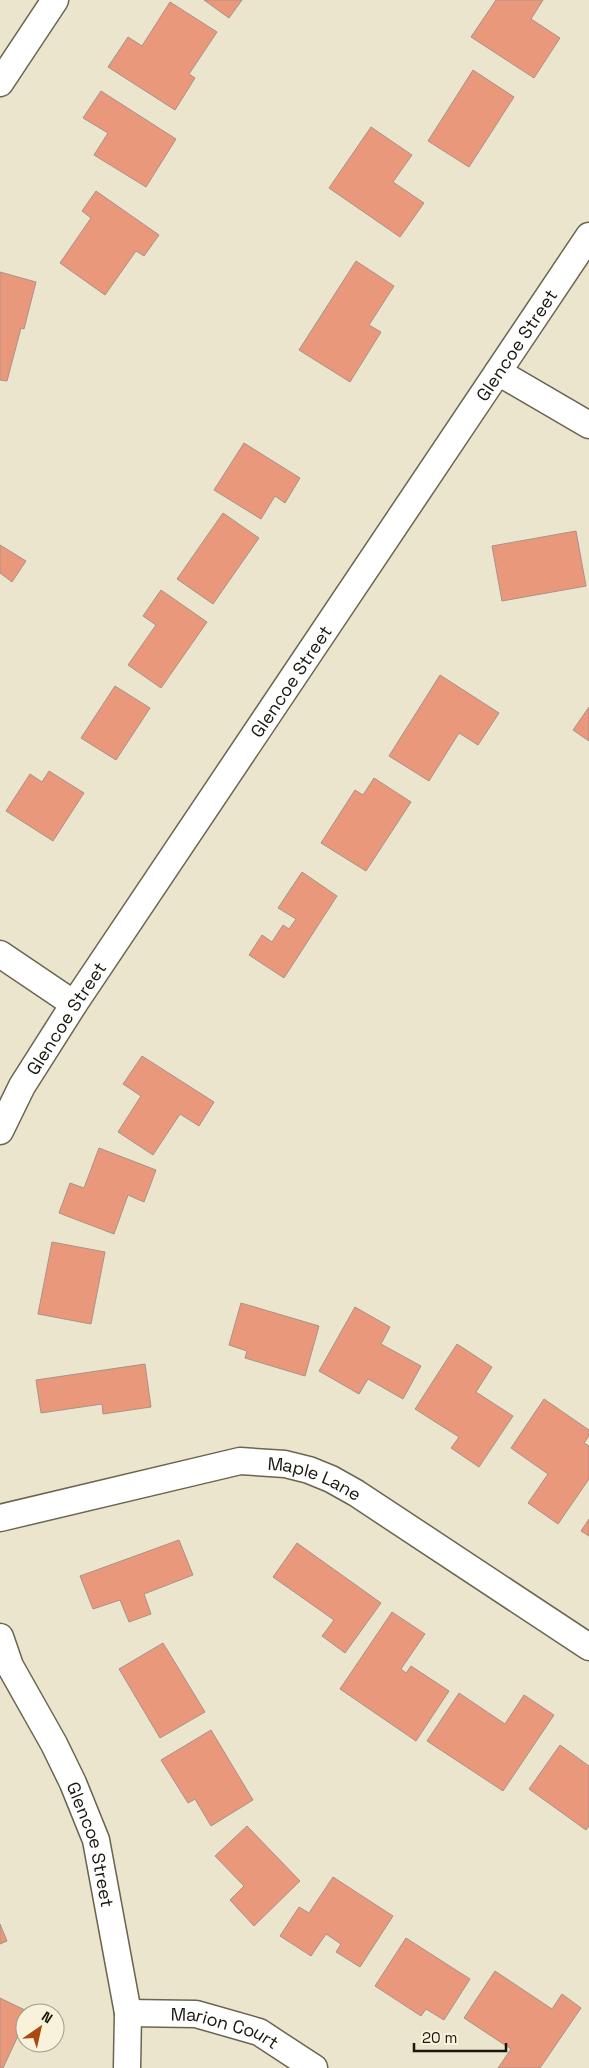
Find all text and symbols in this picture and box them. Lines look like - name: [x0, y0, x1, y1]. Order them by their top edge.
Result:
- street label: Glencoe Street: [470, 284, 562, 405]
- street label: Glencoe Street: [245, 621, 336, 742]
- street label: Glencoe Street: [21, 957, 111, 1079]
- street label: Maple Lane: [267, 1451, 366, 1505]
- street label: Glencoe Street: [62, 1778, 120, 1909]
- street label: Marion Court: [170, 2002, 284, 2054]
- north arrow: [15, 2003, 65, 2053]
- text: N: [38, 2007, 56, 2027]
- scale bar: [414, 2020, 506, 2052]
- text: 20 m: [422, 2028, 457, 2047]

